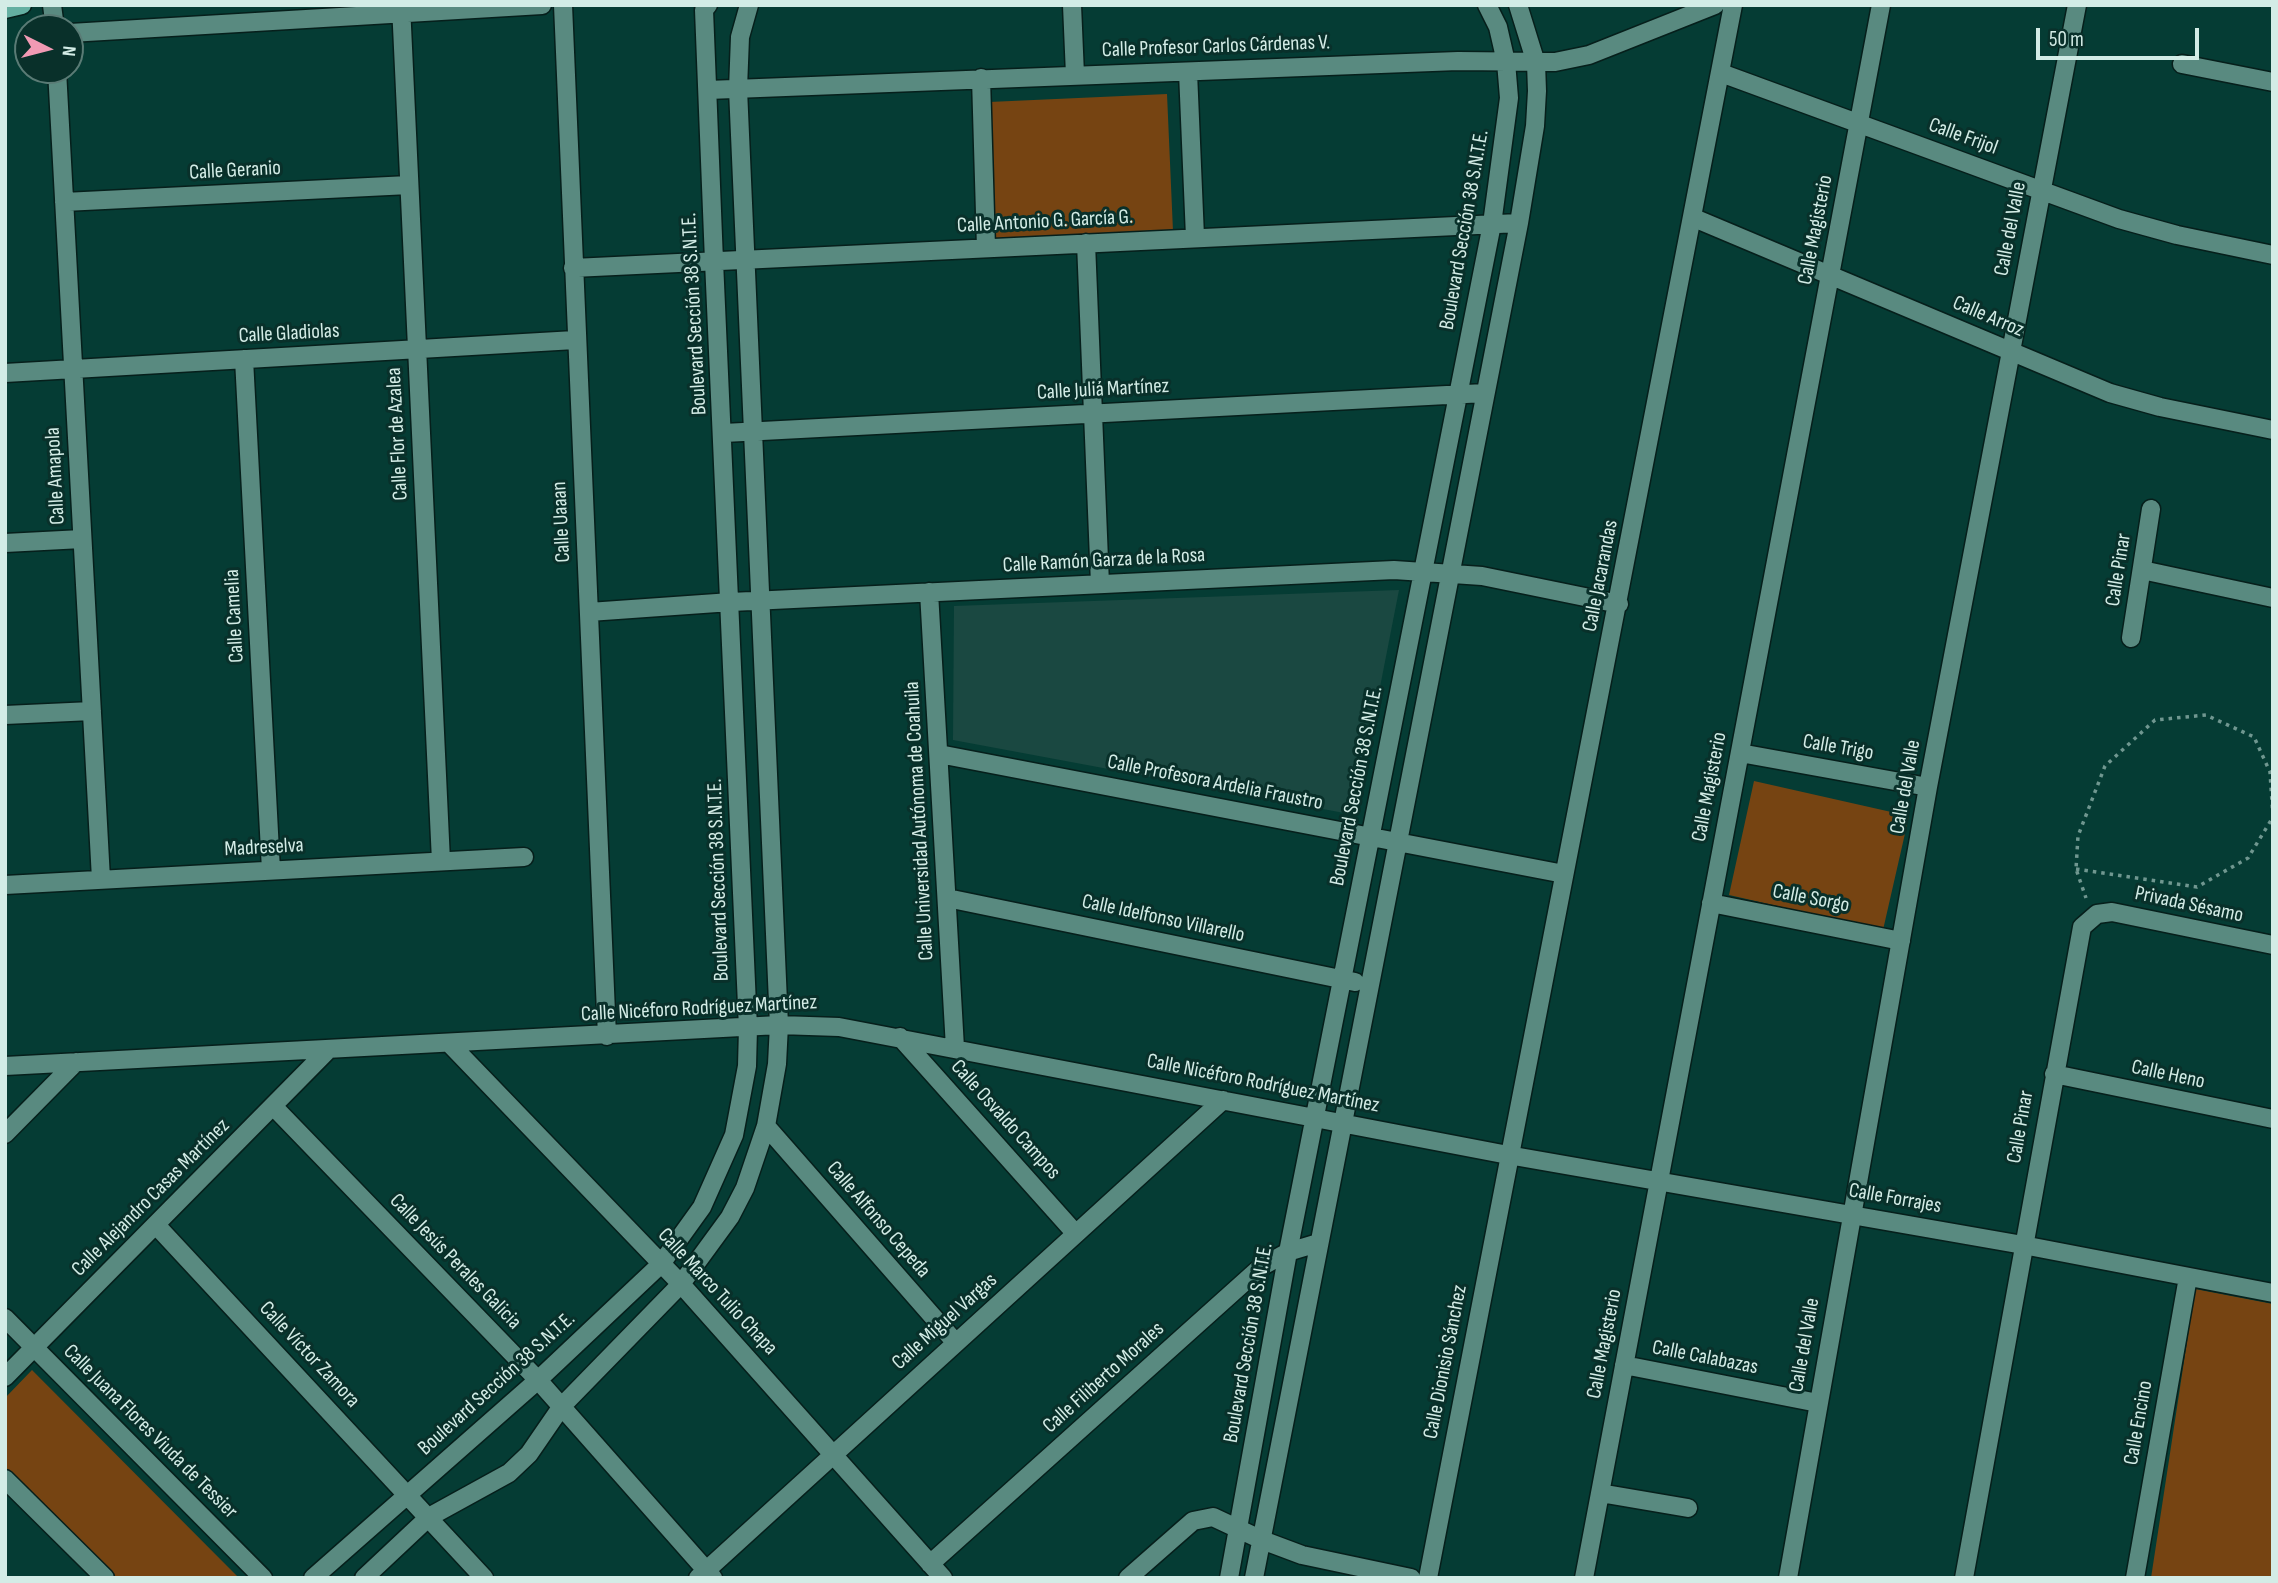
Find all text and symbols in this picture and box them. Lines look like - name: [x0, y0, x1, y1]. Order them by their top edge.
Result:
- north arrow: [14, 14, 84, 84]
- scale bar: [2040, 14, 2203, 58]
- text: 50 m: [2049, 27, 2084, 52]
- street label: Calle Profesor Carlos Cárdenas V.: [1101, 30, 1331, 64]
- text: N: [56, 45, 80, 57]
- street label: Calle Frijol: [1925, 113, 2001, 161]
- street label: Boulevard Sección 38 S.N.T.E.: [1435, 128, 1495, 332]
- street label: Calle Geranio: [188, 156, 282, 186]
- street label: Calle Magisterio: [1793, 173, 1839, 287]
- street label: Calle del Valle: [1990, 180, 2032, 278]
- street label: Calle Antonio G. García G.: [956, 205, 1134, 239]
- street label: Boulevard Sección 38 S.N.T.E.: [677, 212, 713, 416]
- street label: Calle Arroz: [1949, 291, 2027, 343]
- street label: Calle Gladiolas: [238, 319, 340, 349]
- street label: Calle Flor de Azalea: [382, 367, 414, 501]
- street label: Calle Juliá Martínez: [1036, 374, 1170, 406]
- street label: Calle Amapola: [41, 426, 71, 526]
- street label: Calle Uaaan: [547, 481, 577, 563]
- street label: Calle Jacarandas: [1578, 518, 1624, 634]
- street label: Calle Pinar: [2101, 532, 2137, 608]
- street label: Calle Ramón Garza de la Rosa: [1002, 543, 1206, 579]
- street label: Calle Camelia: [220, 569, 250, 663]
- street label: Calle Universidad Autónoma de Coahuila: [900, 681, 940, 961]
- street label: Boulevard Sección 38 S.N.T.E.: [1325, 684, 1389, 888]
- street label: Calle Trigo: [1801, 729, 1875, 767]
- street label: Calle Magisterio: [1687, 730, 1733, 844]
- street label: Calle del Valle: [1885, 738, 1927, 836]
- street label: Calle Profesora Ardelia Fraustro: [1105, 750, 1325, 816]
- street label: Boulevard Sección 38 S.N.T.E.: [703, 778, 735, 982]
- street label: Madreselva: [224, 833, 304, 863]
- street label: Calle Sorgo: [1770, 879, 1852, 919]
- street label: Privada Sésamo: [2133, 881, 2245, 929]
- street label: Calle Idelfonso Villarello: [1079, 889, 1247, 949]
- street label: Calle Nicéforo Rodríguez Martínez: [580, 990, 818, 1028]
- street label: Calle Nicéforo Rodríguez Martínez: [1145, 1049, 1381, 1119]
- street label: Calle Osvaldo Campos: [945, 1055, 1065, 1185]
- street label: Calle Heno: [2129, 1055, 2207, 1095]
- street label: Calle Pinar: [2002, 1089, 2040, 1165]
- street label: Calle Alejandro Casas Martínez: [67, 1114, 235, 1282]
- street label: Calle Alfonso Cepeda: [821, 1157, 935, 1283]
- street label: Calle Forrajes: [1847, 1178, 1943, 1220]
- street label: Calle Jesús Perales Galicia: [384, 1189, 526, 1335]
- street label: Calle Marco Tulio Chapa: [652, 1223, 782, 1361]
- street label: Boulevard Sección 38 S.N.T.E.: [1219, 1241, 1279, 1445]
- street label: Calle Miguel Vargas: [887, 1268, 1003, 1376]
- street label: Calle Dionisio Sánchez: [1419, 1283, 1473, 1441]
- street label: Calle Magisterio: [1582, 1287, 1628, 1401]
- street label: Calle del Valle: [1784, 1296, 1826, 1394]
- street label: Calle Víctor Zamora: [253, 1297, 365, 1413]
- street label: Boulevard Sección 38 S.N.T.E.: [413, 1307, 581, 1461]
- street label: Calle Filiberto Morales: [1038, 1317, 1170, 1439]
- street label: Calle Calabazas: [1650, 1335, 1760, 1381]
- street label: Calle Juana Flores Viuda de Tessier: [58, 1340, 242, 1524]
- street label: Calle Encino: [2119, 1379, 2159, 1467]

